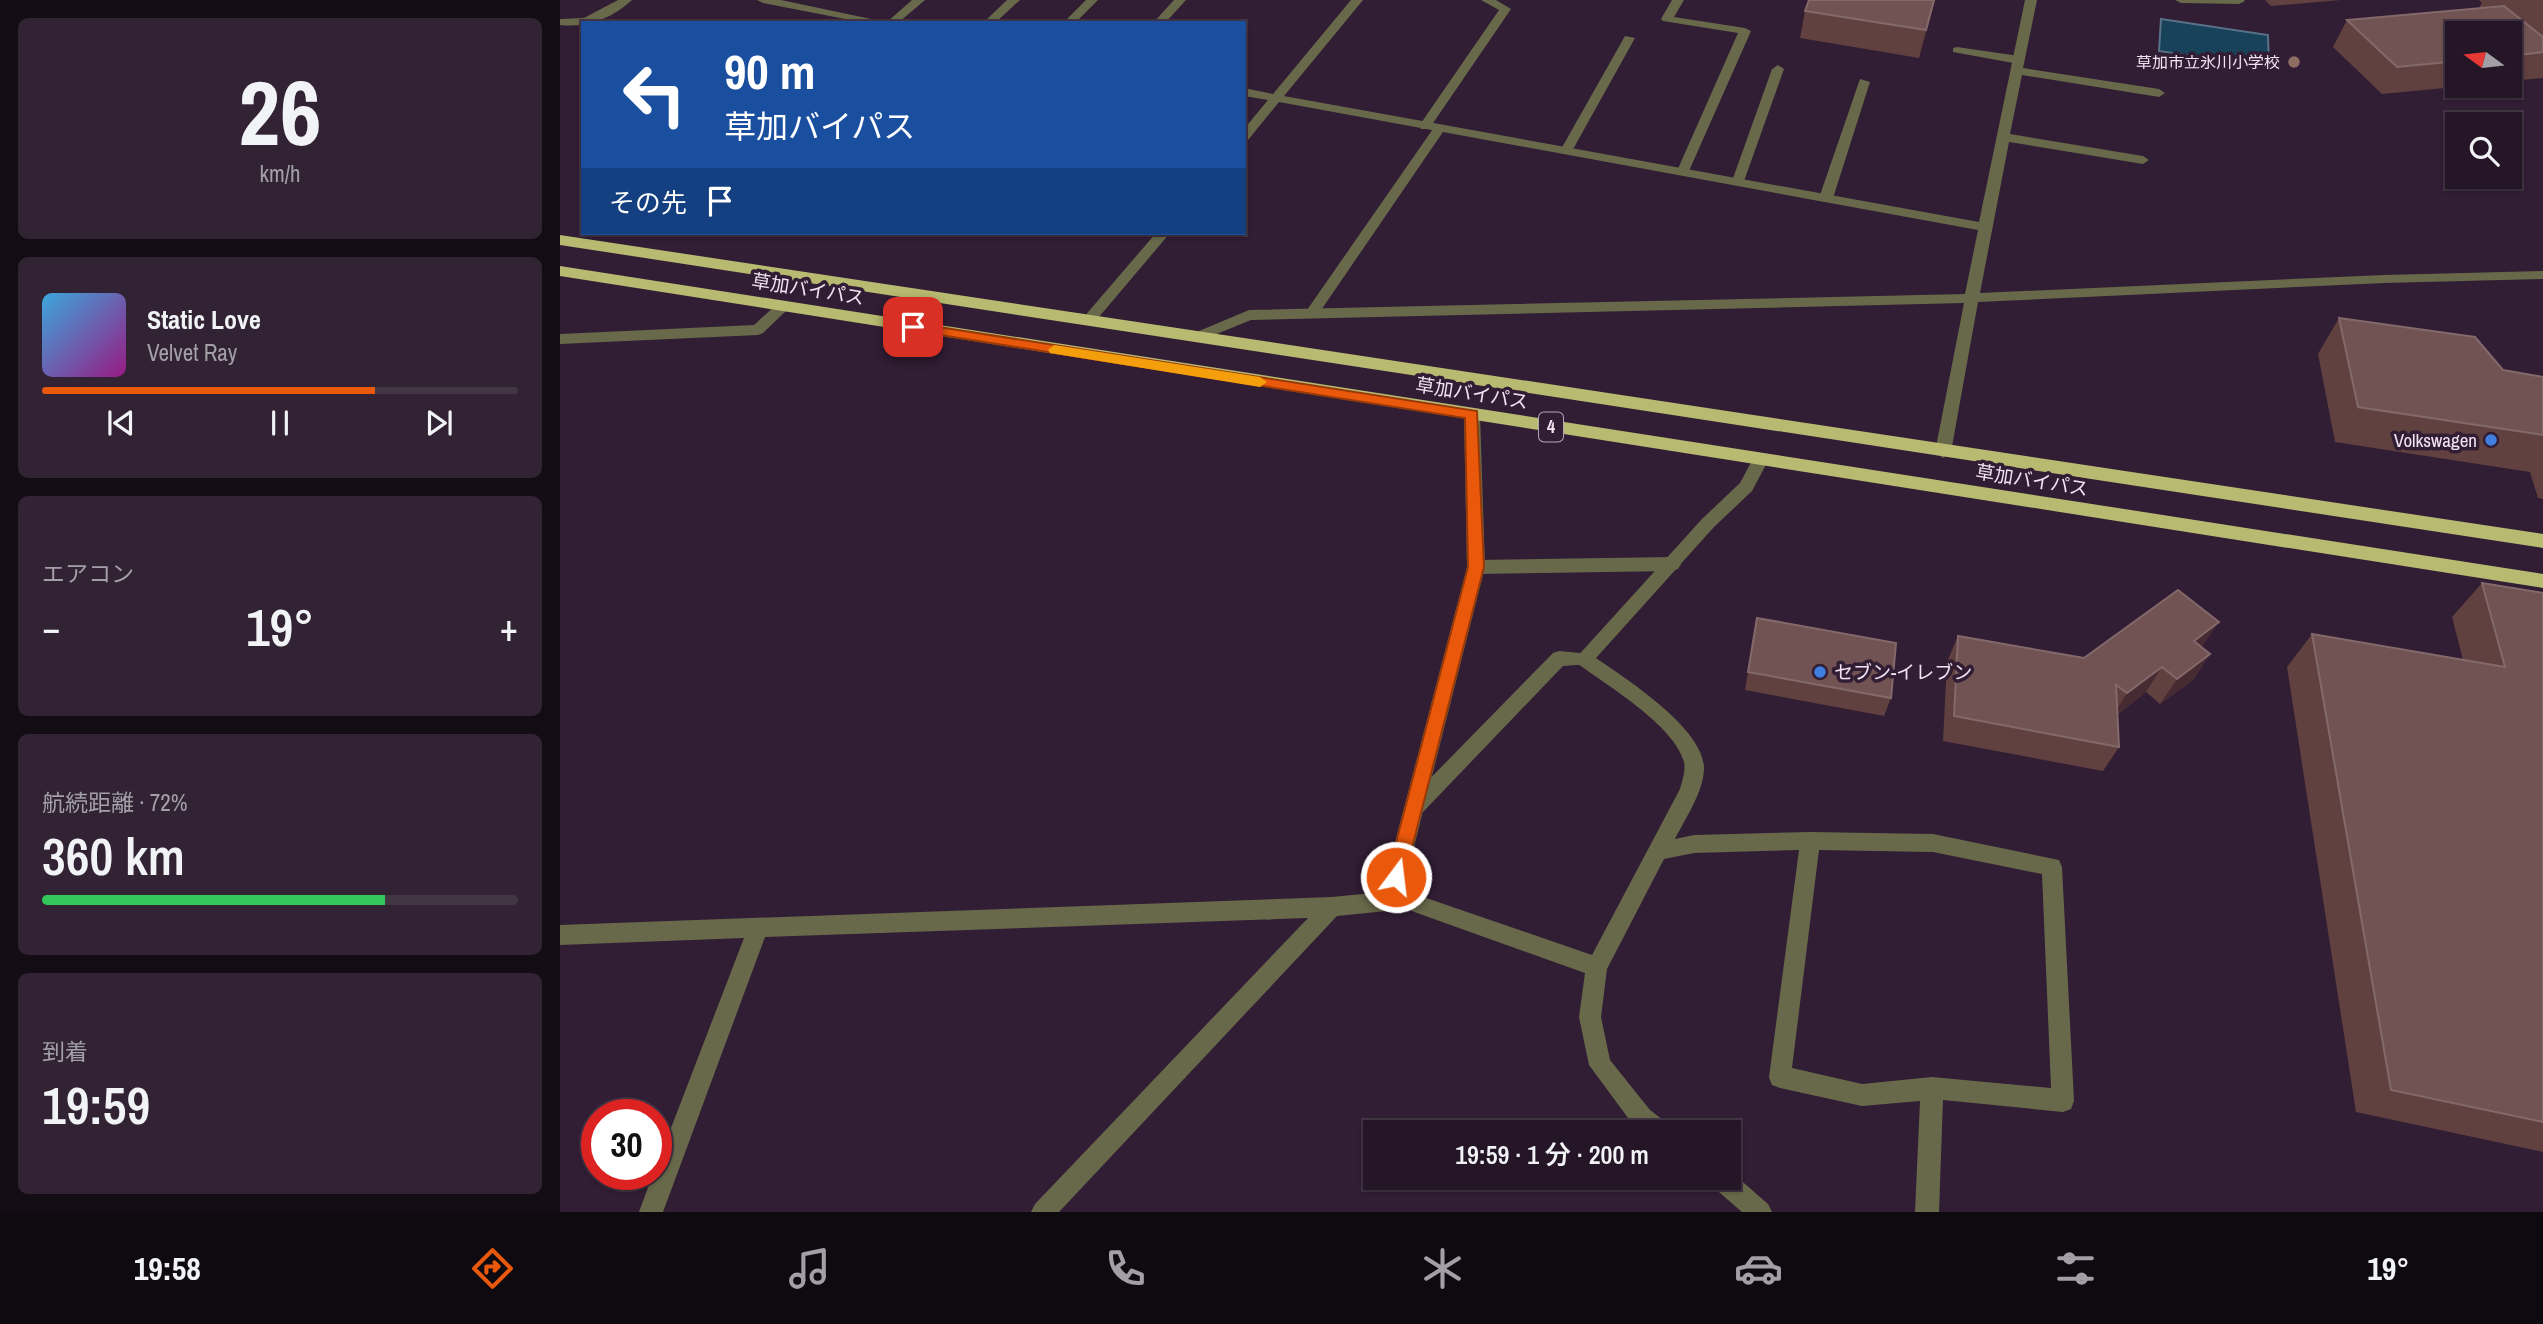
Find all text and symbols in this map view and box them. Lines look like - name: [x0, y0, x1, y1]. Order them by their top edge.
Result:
- north arrow: [2445, 21, 2522, 98]
- map controls: [2445, 21, 2522, 189]
- text: 90 m: [724, 38, 816, 104]
- icon: left: [609, 49, 700, 140]
- text: 26: [239, 51, 322, 173]
- place label: 草加市立氷川小学校: [2136, 51, 2280, 73]
- marker: 草加市立氷川小学校: [2286, 54, 2302, 70]
- text: 草加バイパス: [724, 105, 915, 148]
- button: search: [2445, 112, 2522, 189]
- text: km/h: [260, 158, 300, 189]
- icon: arrive: [701, 182, 739, 220]
- text: その先: [609, 185, 687, 220]
- street label: 草加バイパス: [750, 267, 866, 311]
- pin: [883, 297, 943, 357]
- text: Static Love: [147, 302, 261, 337]
- icon: arrive: [894, 308, 932, 346]
- text: Velvet Ray: [147, 337, 237, 368]
- street label: 草加バイパス: [1414, 371, 1530, 415]
- icon: previous: [102, 404, 140, 442]
- icon: pause: [261, 404, 299, 442]
- icon: next: [420, 404, 458, 442]
- road number: 4: [1539, 412, 1563, 442]
- place label: Volkswagen: [2394, 427, 2477, 453]
- marker: Volkswagen: [2483, 432, 2499, 448]
- street label: 草加バイパス: [1974, 458, 2090, 502]
- text: エアコン: [42, 558, 134, 589]
- text: 19°: [246, 592, 314, 662]
- text: −: [42, 602, 60, 653]
- text: +: [500, 602, 518, 653]
- place label: セブン-イレブン: [1834, 659, 1972, 685]
- marker: セブン-イレブン: [1812, 664, 1828, 680]
- text: 航続距離 · 72%: [42, 787, 187, 818]
- text: 360 km: [42, 821, 185, 891]
- position arrow: [1359, 840, 1433, 914]
- text: 到着: [42, 1036, 88, 1067]
- text: 19:59: [42, 1070, 150, 1140]
- speed limit sign: 30: [581, 1099, 672, 1190]
- text: 19:59 · 1 分 · 200 m: [1455, 1137, 1649, 1172]
- icon: directions: [468, 1244, 517, 1293]
- icon: music: [785, 1244, 834, 1293]
- icon: phone: [1101, 1244, 1150, 1293]
- icon: climate: [1418, 1244, 1467, 1293]
- icon: car: [1734, 1244, 1783, 1293]
- icon: filters: [2051, 1244, 2100, 1293]
- text: 19:58: [134, 1247, 201, 1290]
- text: 19°: [2367, 1247, 2409, 1290]

